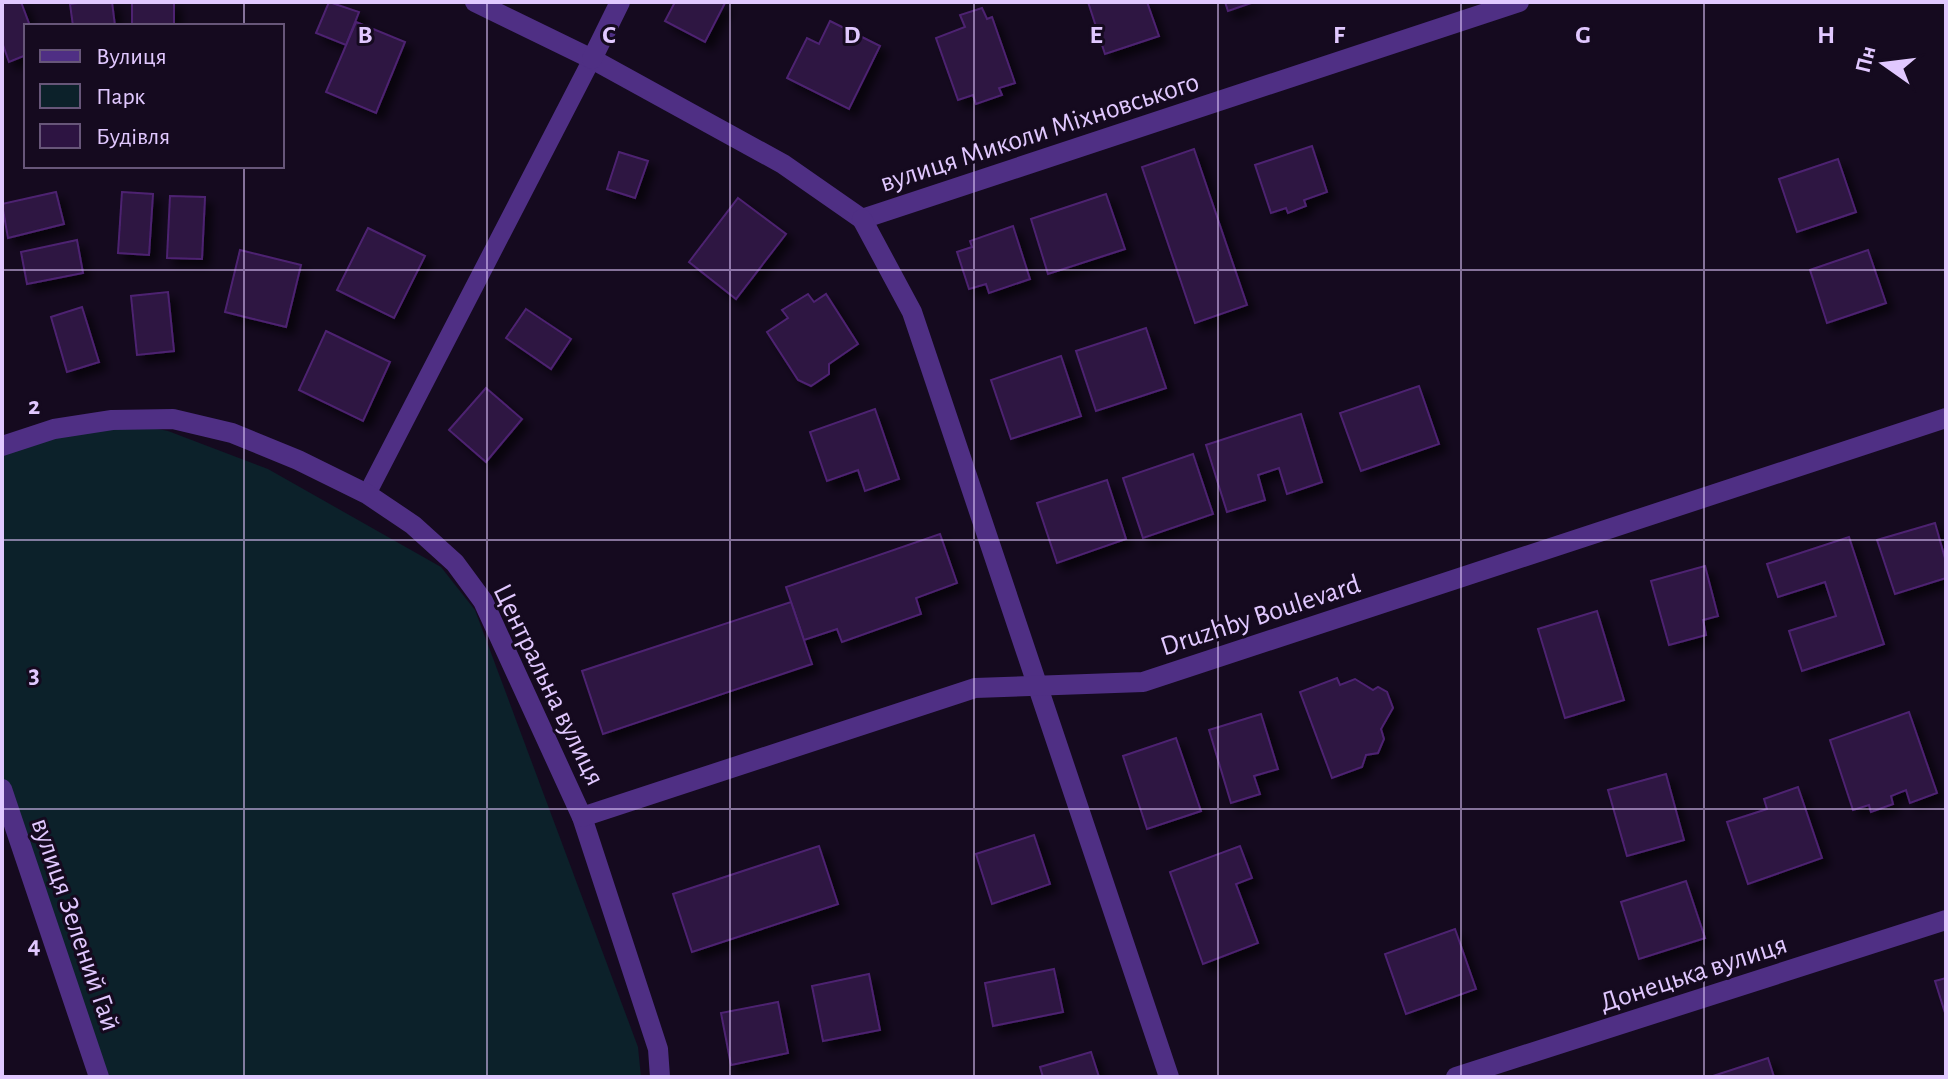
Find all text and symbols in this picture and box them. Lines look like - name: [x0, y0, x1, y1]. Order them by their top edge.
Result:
- text: B: [357, 22, 373, 48]
- text: C: [602, 22, 616, 48]
- text: D: [843, 22, 861, 48]
- text: E: [1089, 22, 1103, 48]
- text: F: [1333, 22, 1346, 48]
- text: G: [1575, 22, 1591, 48]
- text: H: [1817, 22, 1835, 48]
- legend: [24, 24, 284, 168]
- north arrow: [1844, 24, 1924, 104]
- text: Пн: [1852, 44, 1879, 75]
- text: Вулиця: [96, 45, 167, 69]
- street label: вулиця Миколи Міхновського: [877, 68, 1203, 198]
- text: Парк: [96, 85, 145, 109]
- text: Будівля: [96, 125, 170, 149]
- text: 2: [28, 393, 40, 419]
- street label: Druzhby Boulevard: [1157, 570, 1364, 661]
- street label: Центральна вулиця: [487, 580, 609, 790]
- text: 3: [28, 662, 40, 688]
- street label: вулиця Зелений Гай: [26, 815, 125, 1035]
- street label: Донецька вулиця: [1597, 930, 1791, 1017]
- text: 4: [27, 932, 41, 958]

